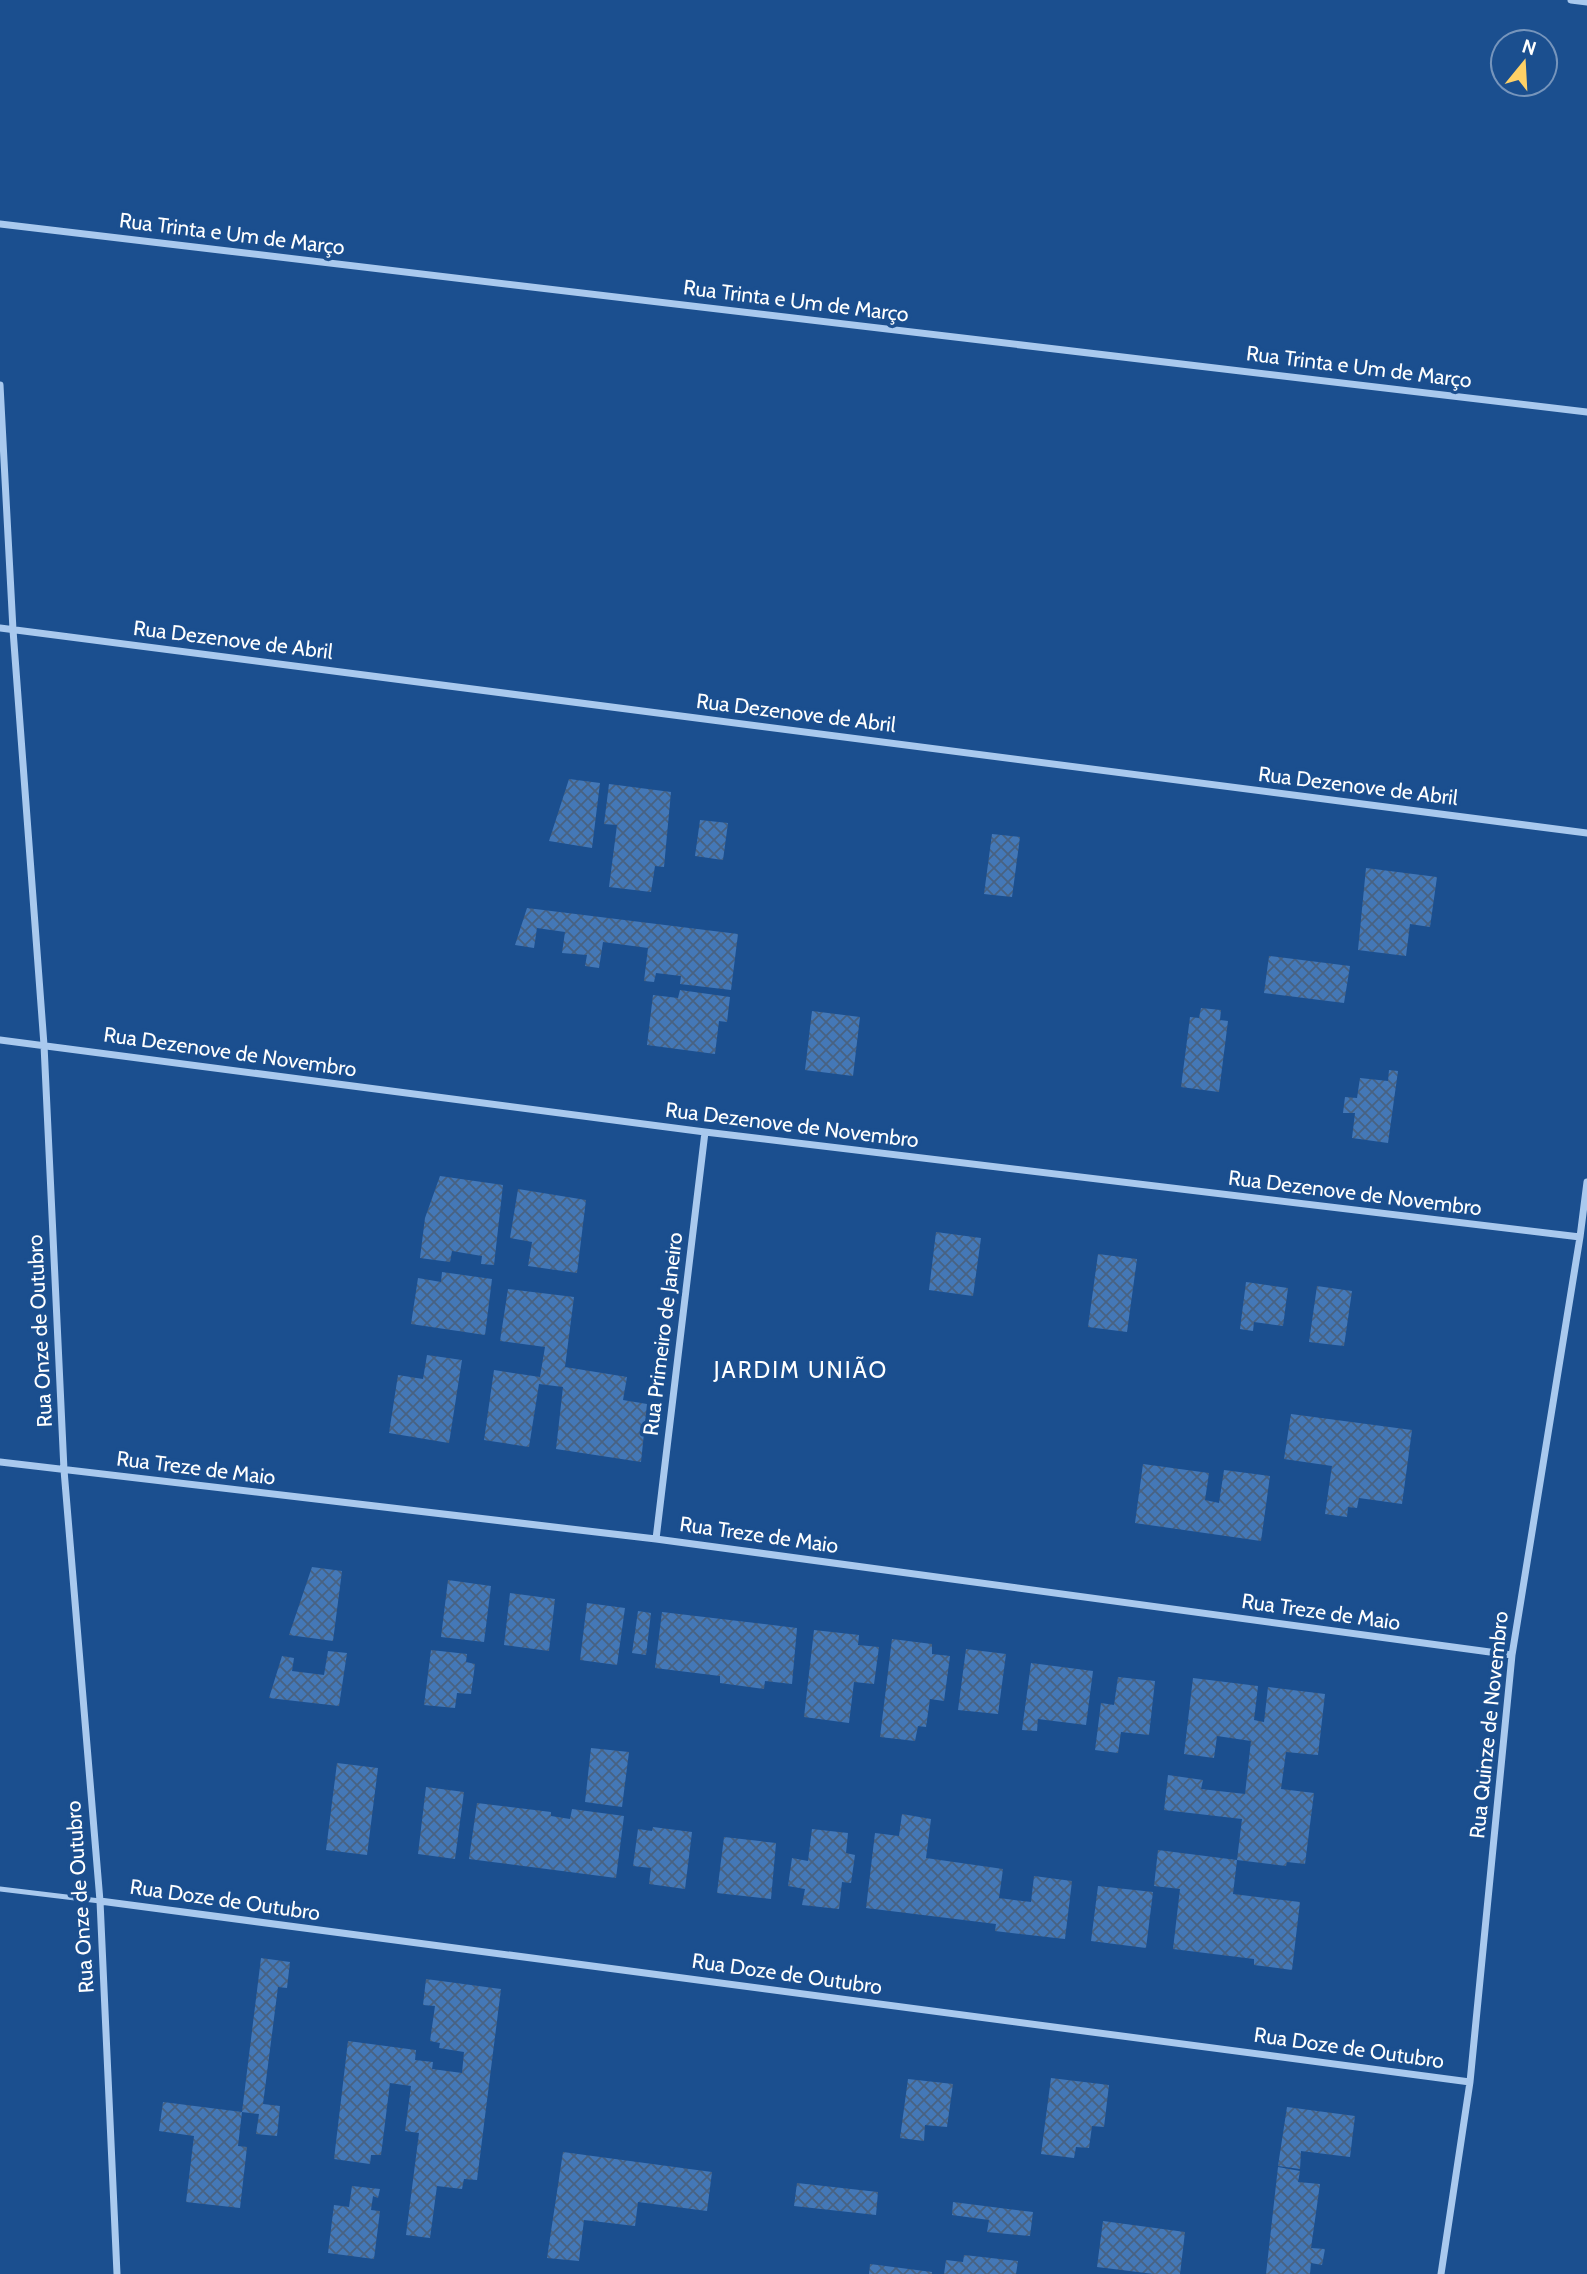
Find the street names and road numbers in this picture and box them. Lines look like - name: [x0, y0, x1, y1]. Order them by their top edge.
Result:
- street label: Rua Trinta e Um de Março: [118, 207, 346, 260]
- street label: Rua Trinta e Um de Março: [682, 274, 910, 327]
- street label: Rua Trinta e Um de Março: [1245, 340, 1473, 393]
- street label: Rua Dezenove de Abril: [132, 615, 334, 664]
- street label: Rua Dezenove de Abril: [695, 688, 897, 737]
- street label: Rua Dezenove de Abril: [1257, 761, 1459, 810]
- street label: Rua Dezenove de Novembro: [102, 1021, 358, 1082]
- street label: Rua Dezenove de Novembro: [664, 1097, 920, 1152]
- street label: Rua Dezenove de Novembro: [1227, 1165, 1483, 1220]
- street label: Rua Primeiro de Janeiro: [638, 1231, 687, 1437]
- street label: Rua Onze de Outubro: [22, 1234, 57, 1428]
- street label: Rua Treze de Maio: [115, 1445, 277, 1490]
- street label: Rua Treze de Maio: [678, 1511, 840, 1558]
- street label: Rua Treze de Maio: [1240, 1588, 1402, 1635]
- street label: Rua Quinze de Novembro: [1464, 1610, 1513, 1840]
- street label: Rua Onze de Outubro: [60, 1800, 99, 1994]
- street label: Rua Doze de Outubro: [128, 1874, 322, 1925]
- street label: Rua Doze de Outubro: [690, 1948, 884, 1999]
- street label: Rua Doze de Outubro: [1252, 2022, 1446, 2073]

